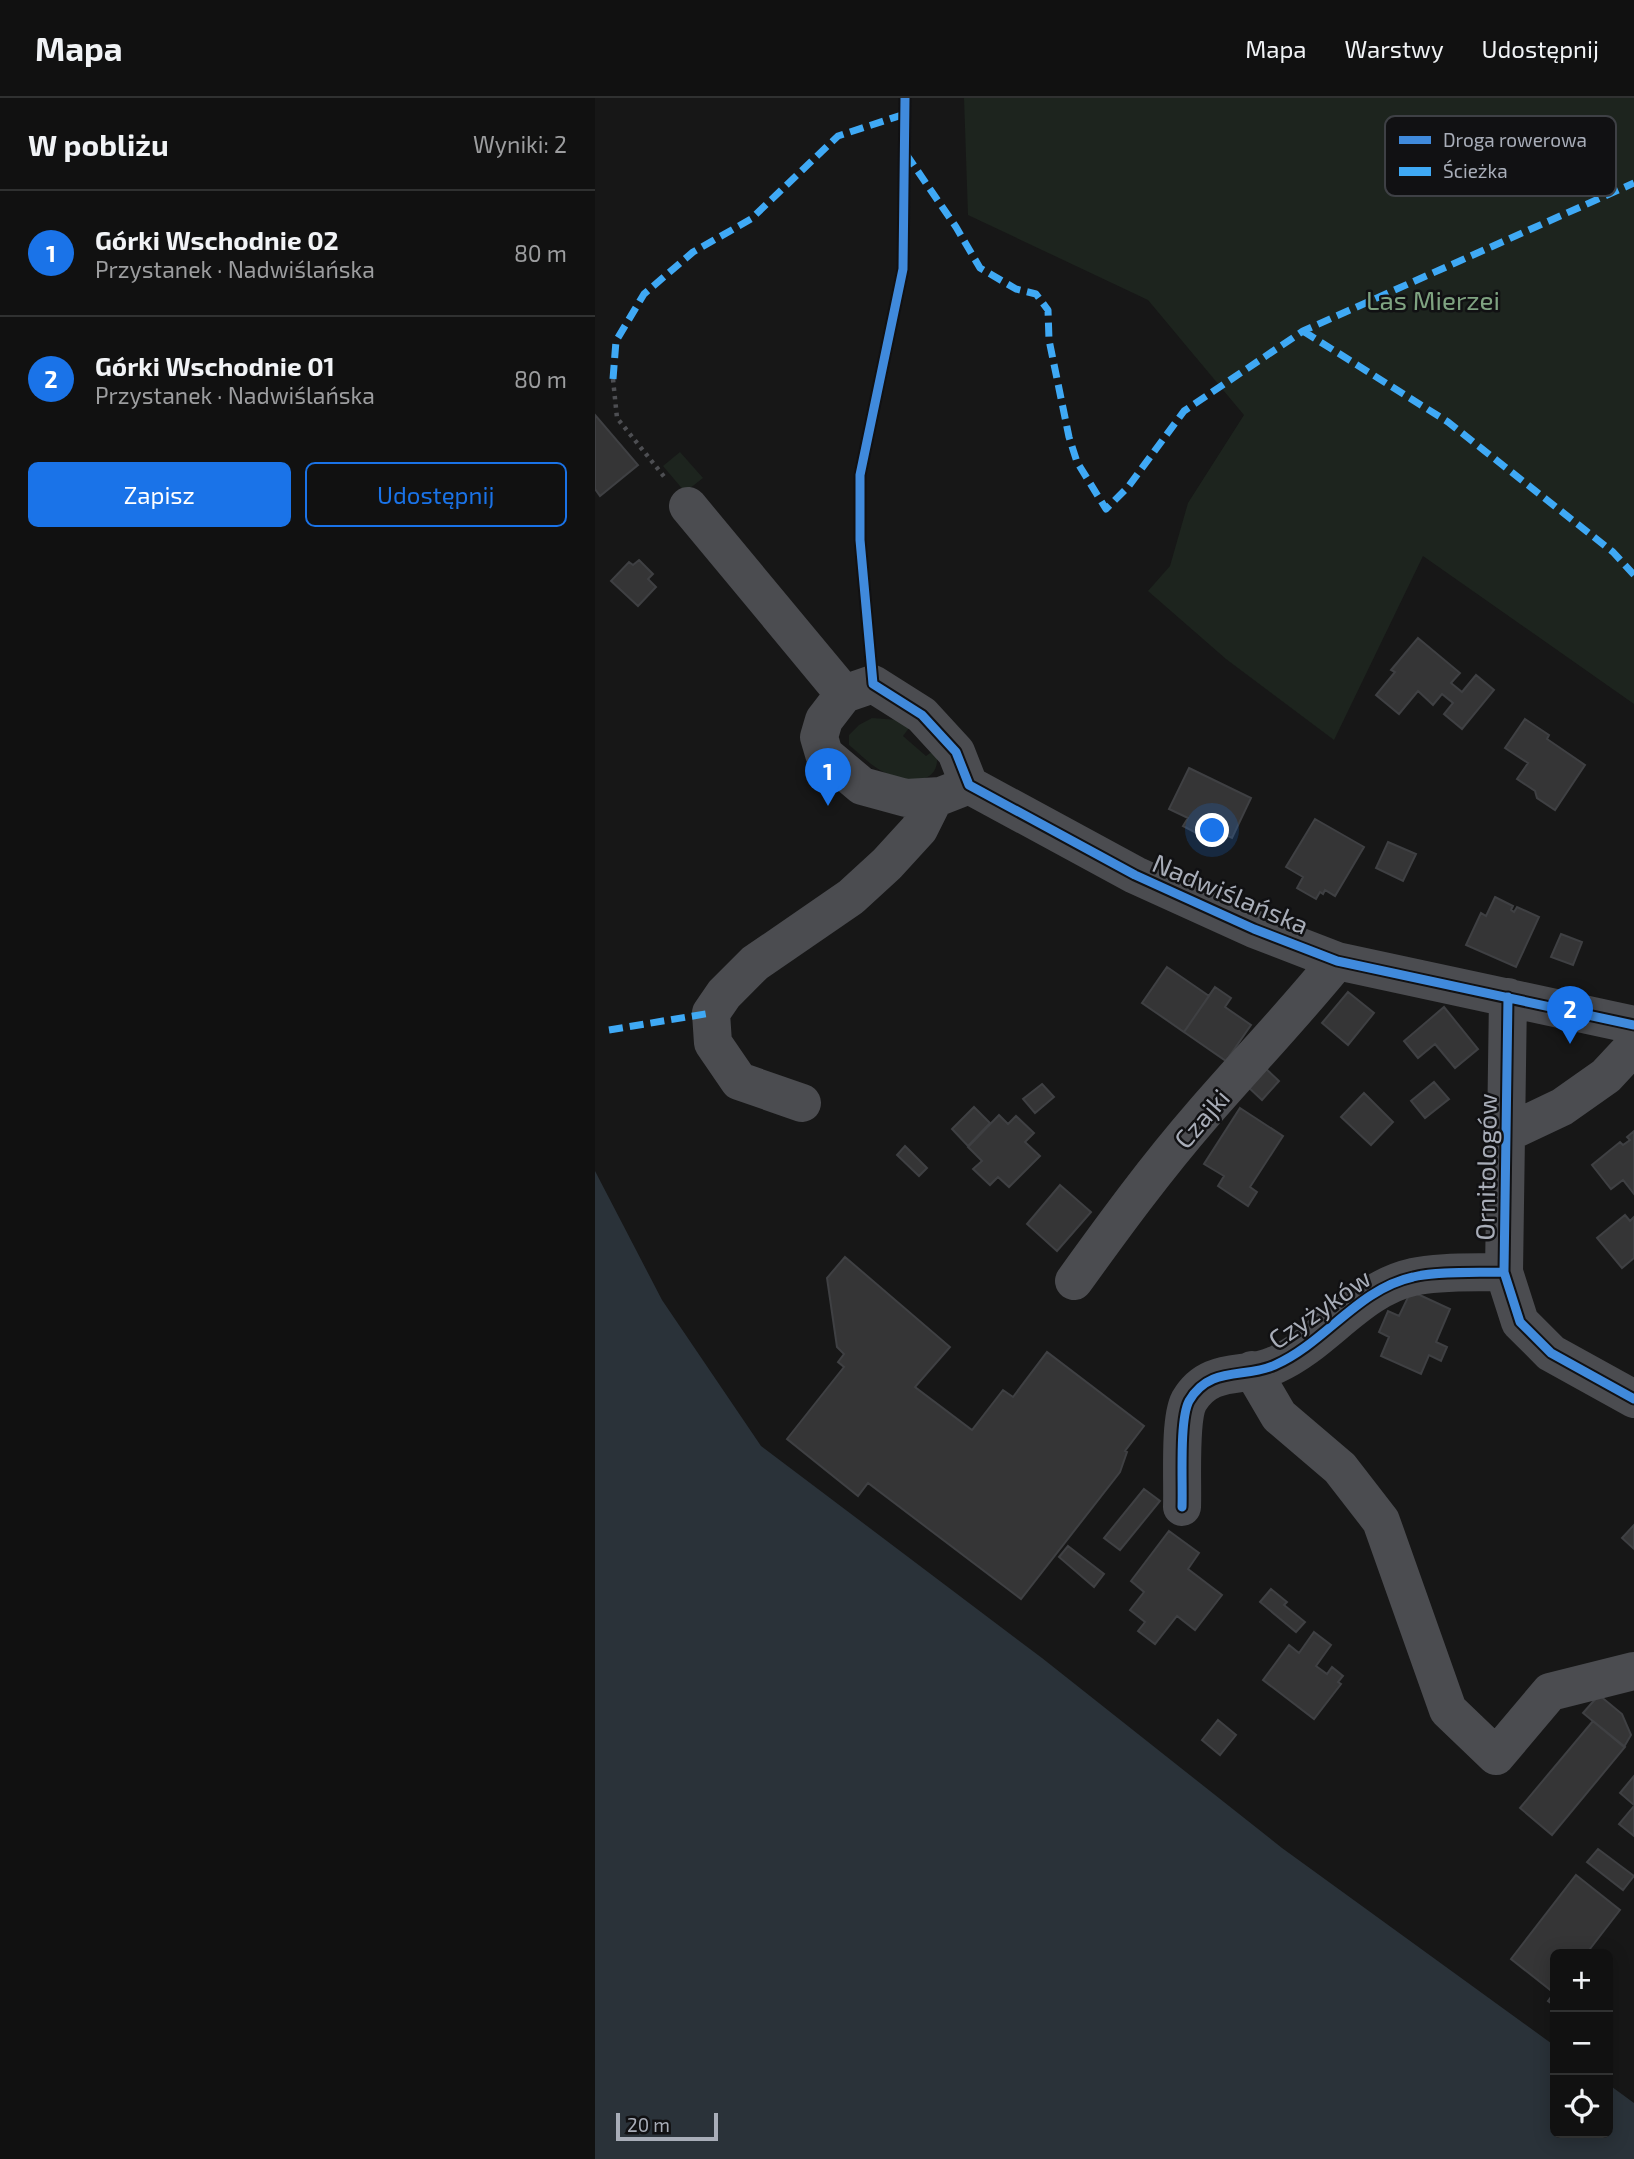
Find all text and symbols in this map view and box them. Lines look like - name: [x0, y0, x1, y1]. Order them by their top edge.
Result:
- text: Mapa: [35, 28, 123, 68]
- text: Mapa: [1245, 34, 1307, 63]
- text: Warstwy: [1345, 34, 1444, 63]
- text: Udostępnij: [1482, 34, 1599, 63]
- legend: [1385, 116, 1616, 196]
- text: W pobliżu: [28, 126, 169, 162]
- text: Droga rowerowa: [1443, 128, 1587, 151]
- text: Wyniki: 2: [473, 130, 567, 158]
- text: Ścieżka: [1443, 159, 1508, 182]
- text: Górki Wschodnie 02: [95, 224, 339, 255]
- text: 1: [46, 239, 56, 267]
- text: 80 m: [514, 239, 567, 267]
- text: Przystanek · Nadwiślańska: [95, 255, 375, 283]
- park label: Las Mierzei: [1366, 284, 1500, 315]
- text: Górki Wschodnie 01: [95, 350, 335, 381]
- text: 2: [44, 365, 58, 393]
- text: 80 m: [514, 365, 567, 393]
- text: Przystanek · Nadwiślańska: [95, 381, 375, 409]
- button: Zapisz: [28, 462, 291, 527]
- button: Udostępnij: [305, 462, 567, 527]
- pin: 1: [805, 748, 851, 806]
- your location: [1195, 813, 1229, 847]
- street label: Nadwiślańska: [1148, 846, 1314, 940]
- pin: 2: [1547, 986, 1593, 1044]
- street label: Czajki: [1167, 1082, 1235, 1154]
- street label: Ornitologów: [1468, 1093, 1502, 1241]
- street label: Czyżyków: [1262, 1262, 1376, 1354]
- map controls: [1550, 1949, 1613, 2138]
- button: +: [1550, 1949, 1613, 2012]
- button: −: [1550, 2012, 1613, 2075]
- button: locate: [1550, 2075, 1613, 2138]
- scale bar: [616, 2110, 717, 2142]
- text: 20 m: [627, 2113, 670, 2136]

